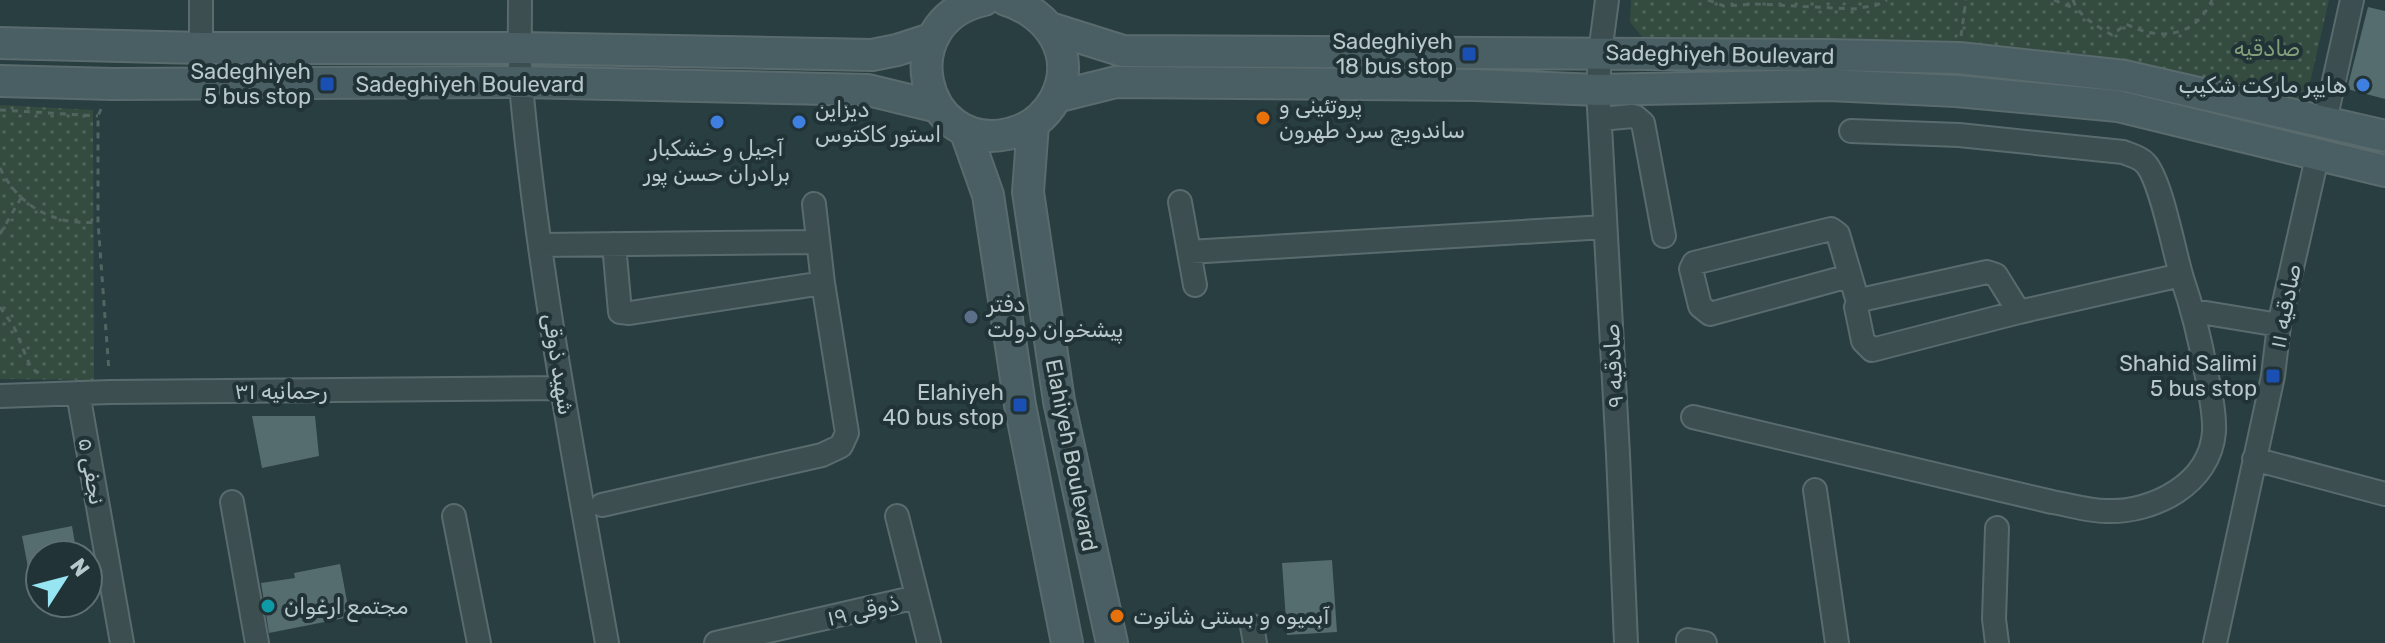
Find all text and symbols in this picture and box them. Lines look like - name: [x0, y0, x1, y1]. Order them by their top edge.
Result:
- place label: Sadeghiyeh 18 bus stop: [1332, 28, 1453, 80]
- park label: صادقیه: [2234, 35, 2300, 62]
- street label: Sadeghiyeh Boulevard: [1605, 39, 1835, 70]
- marker: Sadeghiyeh 18 bus stop: [1460, 45, 1478, 63]
- place label: Sadeghiyeh 5 bus stop: [190, 58, 311, 110]
- street label: Sadeghiyeh Boulevard: [356, 71, 584, 98]
- place label: هایپر مارکت شکیب: [2178, 72, 2347, 100]
- marker: Sadeghiyeh 5 bus stop: [318, 75, 336, 93]
- marker: هایپر مارکت شکیب: [2354, 76, 2372, 94]
- place label: پروتئینی و ساندویچ سرد طهرون: [1279, 92, 1465, 146]
- place label: دیزاین استور کاکتوس: [815, 96, 941, 148]
- marker: پروتئینی و ساندویچ سرد طهرون: [1254, 109, 1272, 127]
- marker: آجیل و خشکبار برادران حسن پور: [708, 113, 726, 131]
- marker: دیزاین استور کاکتوس: [790, 113, 808, 131]
- place label: آجیل و خشکبار برادران حسن پور: [642, 135, 790, 188]
- street label: صادقیه ۱۱: [2264, 262, 2307, 351]
- place label: دفتر پیشخوان دولت: [985, 291, 1123, 344]
- marker: دفتر پیشخوان دولت: [962, 308, 980, 326]
- street label: شهید ذوقی: [537, 311, 580, 417]
- street label: صادقیه ۹: [1598, 323, 1629, 409]
- place label: Shahid Salimi 5 bus stop: [2119, 350, 2257, 402]
- street label: Elahiyeh Boulevard: [1040, 357, 1103, 554]
- marker: Shahid Salimi 5 bus stop: [2264, 367, 2282, 385]
- street label: رحمانیه ۳۱: [234, 378, 328, 405]
- place label: Elahiyeh 40 bus stop: [882, 379, 1004, 431]
- marker: Elahiyeh 40 bus stop: [1011, 396, 1029, 414]
- street label: نجفی ۵: [72, 435, 111, 507]
- north arrow: [24, 539, 104, 619]
- text: N: [64, 553, 95, 582]
- street label: ذوقی ۱۹: [825, 589, 902, 632]
- place label: مجتمع ارغوان: [284, 593, 408, 623]
- marker: مجتمع ارغوان: [259, 597, 277, 615]
- place label: آبمیوه و بستنی شاتوت: [1133, 603, 1330, 630]
- marker: آبمیوه و بستنی شاتوت: [1108, 607, 1126, 625]

